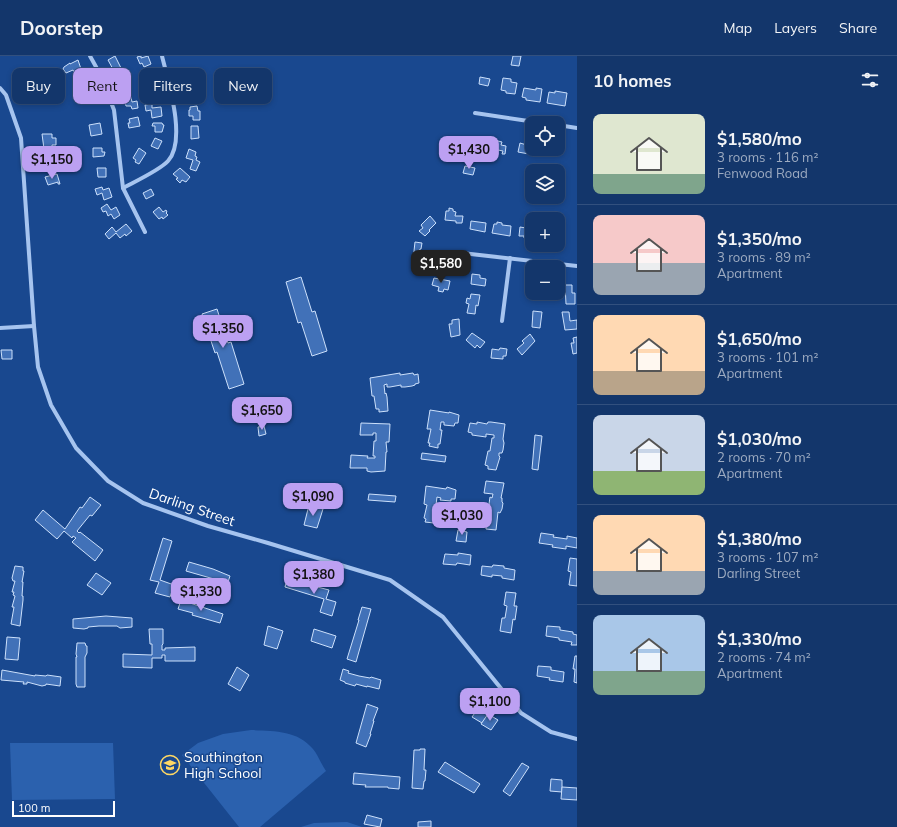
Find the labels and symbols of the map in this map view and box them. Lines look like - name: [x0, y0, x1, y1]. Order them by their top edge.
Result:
- pin: $1,430: [436, 136, 502, 170]
- pin: $1,150: [19, 146, 85, 180]
- pin: $1,580: [408, 250, 474, 284]
- pin: $1,350: [190, 315, 256, 349]
- pin: $1,650: [229, 397, 295, 431]
- pin: $1,090: [280, 483, 346, 517]
- street label: Darling Street: [147, 484, 237, 530]
- pin: $1,030: [429, 502, 495, 536]
- pin: $1,380: [281, 561, 347, 595]
- pin: $1,330: [168, 578, 234, 612]
- pin: $1,100: [457, 688, 523, 722]
- place label: Southington High School: [184, 748, 263, 782]
- school or university icon: Southington High School: [159, 754, 181, 776]
- scale bar: [12, 799, 115, 818]

